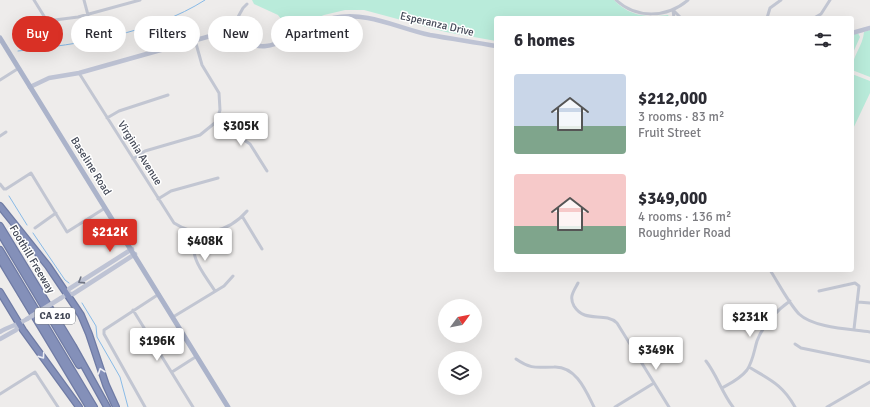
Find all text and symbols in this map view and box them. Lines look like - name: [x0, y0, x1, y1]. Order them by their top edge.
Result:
- street label: Esperanza Drive: [399, 9, 475, 39]
- chip: Buy: [12, 16, 63, 52]
- chip: Rent: [71, 16, 126, 52]
- chip: Filters: [134, 16, 200, 52]
- chip: New: [208, 16, 263, 52]
- chip: Apartment: [271, 16, 363, 52]
- icon: filters: [812, 29, 834, 51]
- text: 6 homes: [514, 30, 575, 51]
- text: $212,000: [638, 88, 707, 109]
- icon: home: [546, 90, 594, 138]
- text: 3 rooms · 83 m²: [638, 109, 724, 125]
- pin: $305K: [213, 113, 269, 147]
- street label: Virginia Avenue: [115, 118, 165, 188]
- text: $305K: [223, 118, 259, 134]
- text: Fruit Street: [638, 125, 701, 141]
- street label: Baseline Road: [68, 134, 114, 198]
- text: $349,000: [638, 188, 707, 209]
- icon: home: [546, 190, 594, 238]
- text: 4 rooms · 136 m²: [638, 209, 731, 225]
- pin: $212K: [82, 219, 138, 253]
- street label: Foothill Freeway: [7, 223, 58, 296]
- text: $212K: [92, 224, 128, 240]
- text: Roughrider Road: [638, 225, 731, 241]
- pin: $408K: [177, 228, 233, 262]
- text: $408K: [187, 233, 223, 249]
- one-way arrow: [78, 277, 85, 284]
- north arrow: [438, 299, 482, 343]
- map controls: [438, 299, 482, 395]
- pin: $231K: [722, 304, 778, 338]
- road number: CA 210: [35, 308, 75, 324]
- text: $231K: [732, 309, 768, 325]
- pin: $196K: [129, 328, 185, 362]
- text: $196K: [139, 333, 175, 349]
- pin: $349K: [628, 337, 684, 371]
- text: $349K: [638, 342, 674, 358]
- button: layers: [438, 351, 482, 395]
- one-way arrow: [37, 352, 44, 359]
- one-way arrow: [97, 368, 105, 375]

